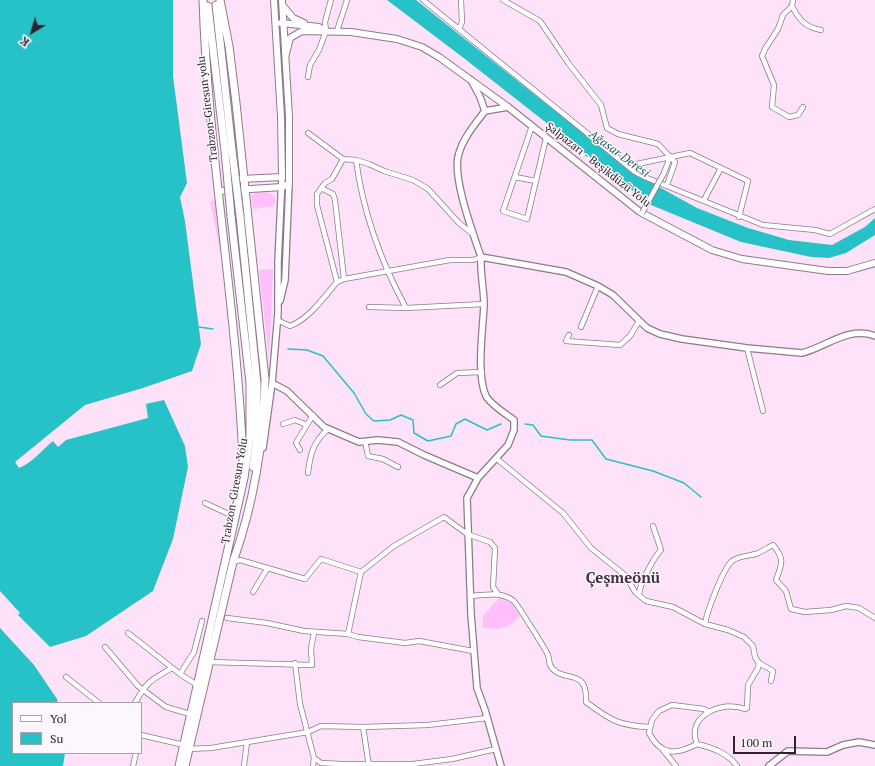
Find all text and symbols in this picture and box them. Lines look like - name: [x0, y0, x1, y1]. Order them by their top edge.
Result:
- north arrow: [12, 12, 52, 52]
- text: K: [17, 34, 32, 49]
- street label: Trabzon-Giresun yolu: [195, 55, 221, 163]
- street label: Şalpazarı - Beşikdüzü Yolu: [543, 120, 653, 210]
- water label: Ağasar Deresi: [586, 127, 652, 181]
- street label: Trabzon-Giresun Yolu: [219, 437, 251, 545]
- district label: Çeşmeönü: [586, 570, 660, 588]
- legend: [12, 702, 142, 754]
- text: Yol: [50, 711, 67, 726]
- scale bar: [735, 728, 798, 754]
- text: Su: [50, 731, 63, 746]
- text: 100 m: [740, 735, 772, 750]

